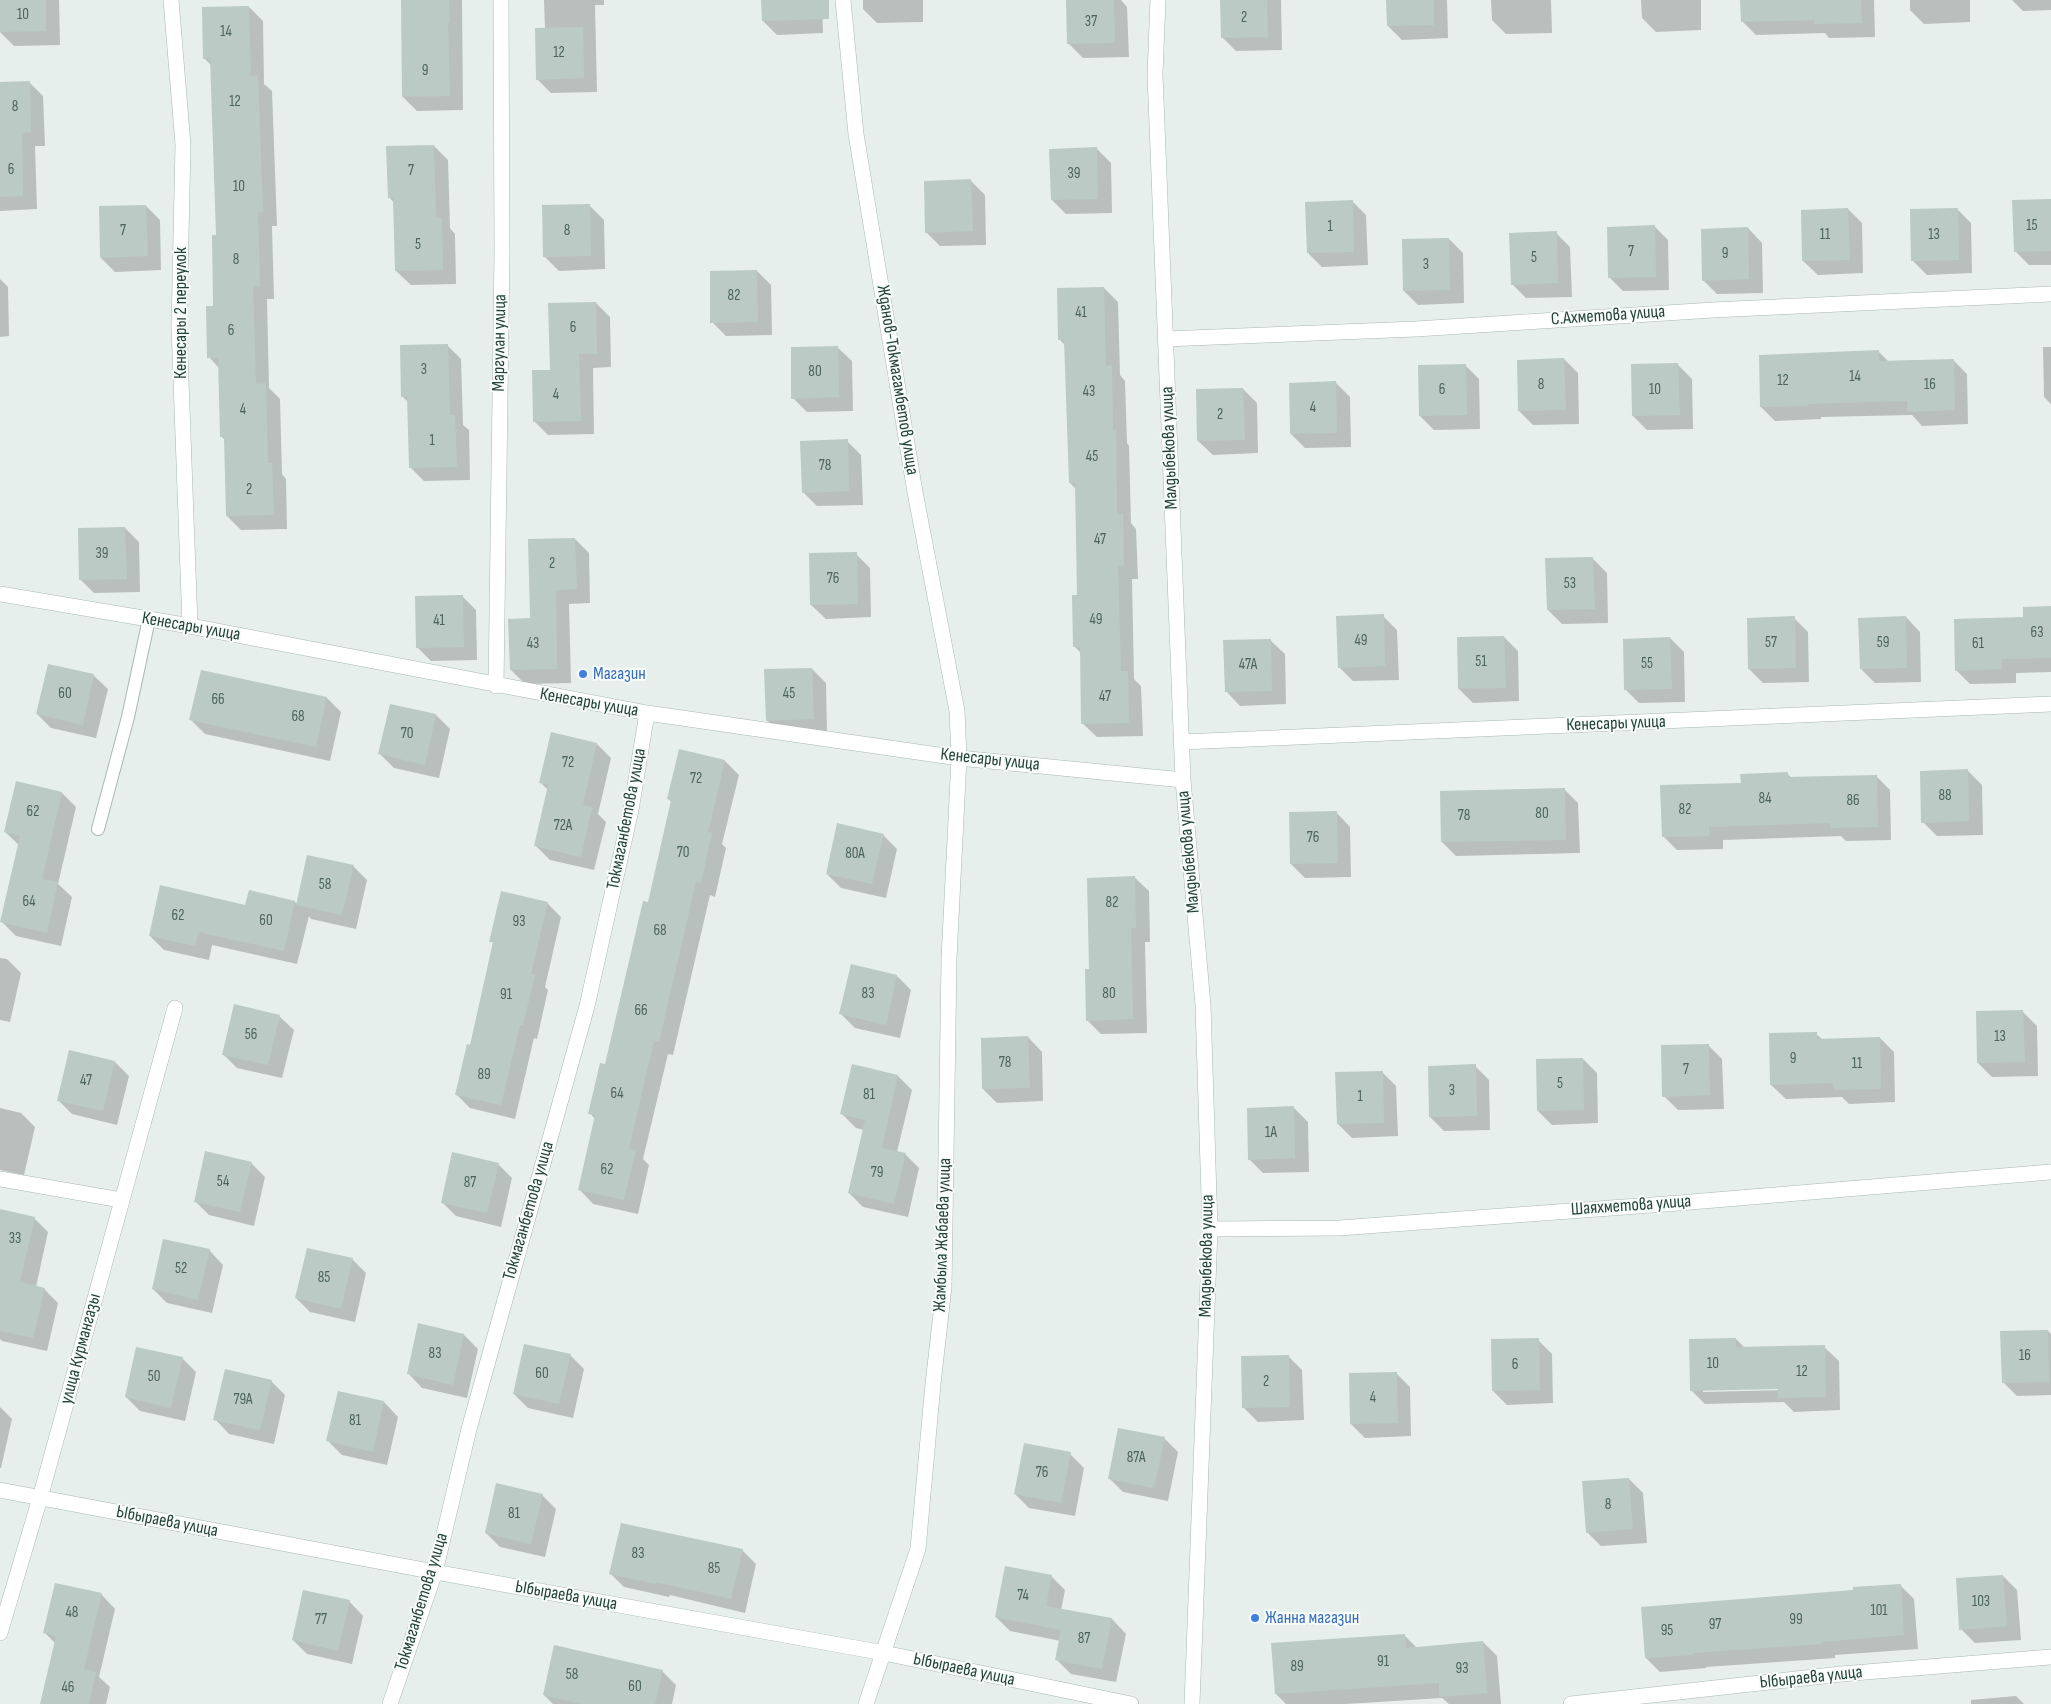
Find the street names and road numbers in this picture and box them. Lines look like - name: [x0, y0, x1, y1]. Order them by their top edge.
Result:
- street label: Кенесары 2 переулок: [170, 247, 192, 379]
- street label: Жданов-Токмагамбетов улица: [871, 284, 923, 476]
- street label: Маргулан улица: [488, 294, 512, 392]
- street label: С.Ахметова улица: [1550, 301, 1666, 331]
- street label: Малдыбекова улица: [1157, 386, 1183, 510]
- street label: Кенесары улица: [140, 608, 242, 646]
- street label: Кенесары улица: [538, 684, 640, 722]
- street label: Кенесары улица: [1566, 711, 1666, 737]
- street label: Кенесары улица: [939, 744, 1041, 776]
- street label: Токмаганбетова улица: [603, 747, 651, 891]
- street label: Малдыбекова улица: [1173, 790, 1205, 914]
- street label: Токмаганбетова улица: [499, 1139, 559, 1283]
- street label: Жамбыла Жабаева улица: [930, 1158, 956, 1312]
- street label: Шаяхметова улица: [1570, 1191, 1692, 1221]
- street label: Малдыбекова улица: [1195, 1194, 1219, 1318]
- street label: улица Курмангазы: [56, 1291, 106, 1407]
- street label: Ыбыраева улица: [114, 1502, 220, 1542]
- street label: Токмаганбетова улица: [391, 1530, 453, 1674]
- street label: Ыбыраева улица: [513, 1576, 619, 1616]
- street label: Ыбыраева улица: [911, 1649, 1017, 1691]
- street label: Ыбыраева улица: [1759, 1662, 1863, 1694]

